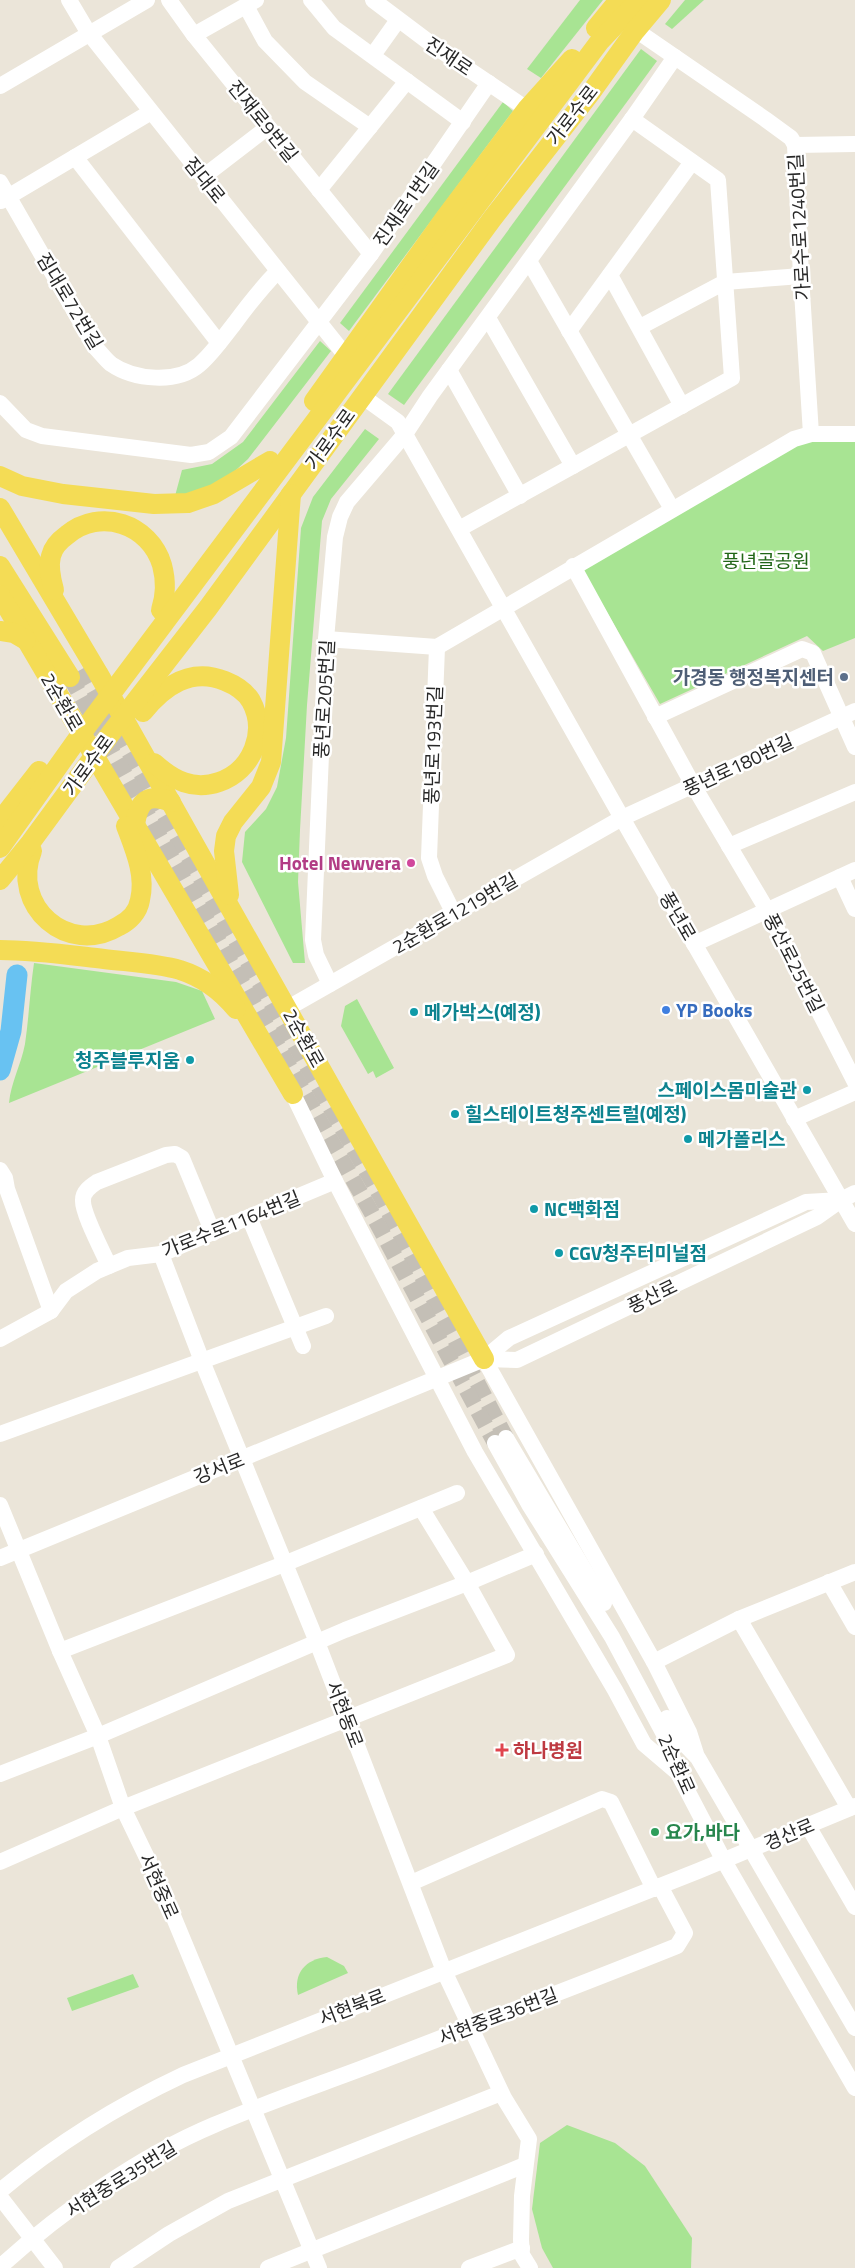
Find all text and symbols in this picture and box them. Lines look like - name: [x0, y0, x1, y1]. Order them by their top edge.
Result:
- street label: 진재로: [419, 29, 479, 82]
- street label: 진재로9번길: [221, 73, 306, 168]
- street label: 가로수로: [539, 78, 605, 151]
- street label: 짐대로: [178, 150, 233, 209]
- street label: 가로수로1240번길: [780, 153, 817, 301]
- street label: 진재로1번길: [366, 155, 446, 252]
- street label: 짐대로72번길: [30, 247, 111, 355]
- street label: 가로수로: [297, 402, 362, 476]
- park label: 풍년골공원: [722, 546, 810, 575]
- street label: 풍년로205번길: [306, 639, 341, 759]
- place label: 가경동 행정복지센터: [672, 662, 834, 691]
- street label: 2순환로: [34, 667, 91, 736]
- marker: 가경동 행정복지센터: [838, 671, 850, 683]
- street label: 풍년로193번길: [416, 685, 449, 805]
- street label: 풍년로180번길: [678, 726, 798, 803]
- street label: 가로수로: [55, 728, 120, 802]
- place label: Hotel Newvera: [279, 848, 401, 877]
- marker: Hotel Newvera: [405, 857, 417, 869]
- street label: 2순환로1219번길: [387, 865, 523, 960]
- street label: 풍년로: [653, 886, 704, 946]
- street label: 풍산로25번길: [757, 908, 832, 1018]
- place label: YP Books: [676, 995, 753, 1024]
- place label: 메가박스(예정): [424, 997, 541, 1026]
- street label: 2순환로: [276, 1003, 332, 1072]
- marker: YP Books: [660, 1004, 672, 1016]
- marker: 메가박스(예정): [408, 1006, 420, 1018]
- place label: 청주블루지움: [75, 1045, 180, 1074]
- marker: 청주블루지움: [184, 1054, 196, 1066]
- place label: 스페이스몸미술관: [657, 1075, 798, 1104]
- marker: 스페이스몸미술관: [801, 1084, 813, 1096]
- place label: 힐스테이트청주센트럴(예정): [465, 1099, 687, 1128]
- marker: 힐스테이트청주센트럴(예정): [449, 1108, 461, 1120]
- place label: 메가폴리스: [698, 1124, 785, 1153]
- marker: 메가폴리스: [682, 1133, 694, 1145]
- street label: 가로수로1164번길: [157, 1182, 305, 1265]
- place label: NC백화점: [544, 1194, 620, 1223]
- marker: NC백화점: [528, 1203, 540, 1215]
- place label: CGV청주터미널점: [569, 1238, 707, 1267]
- marker: CGV청주터미널점: [553, 1247, 565, 1259]
- street label: 풍산로: [622, 1271, 682, 1320]
- street label: 강서로: [189, 1444, 249, 1491]
- street label: 서현동로: [319, 1676, 372, 1752]
- street label: 2순환로: [651, 1729, 704, 1799]
- place label: 하나병원: [513, 1735, 583, 1764]
- marker: 하나병원: [495, 1743, 509, 1757]
- street label: 경산로: [759, 1810, 819, 1857]
- place label: 요가,바다: [665, 1817, 740, 1846]
- marker: 요가,바다: [649, 1826, 661, 1838]
- street label: 서현중로: [132, 1848, 187, 1924]
- street label: 서현중로36번길: [434, 1979, 562, 2052]
- street label: 서현북로: [314, 1980, 390, 2033]
- street label: 서현중로35번길: [60, 2133, 182, 2224]

